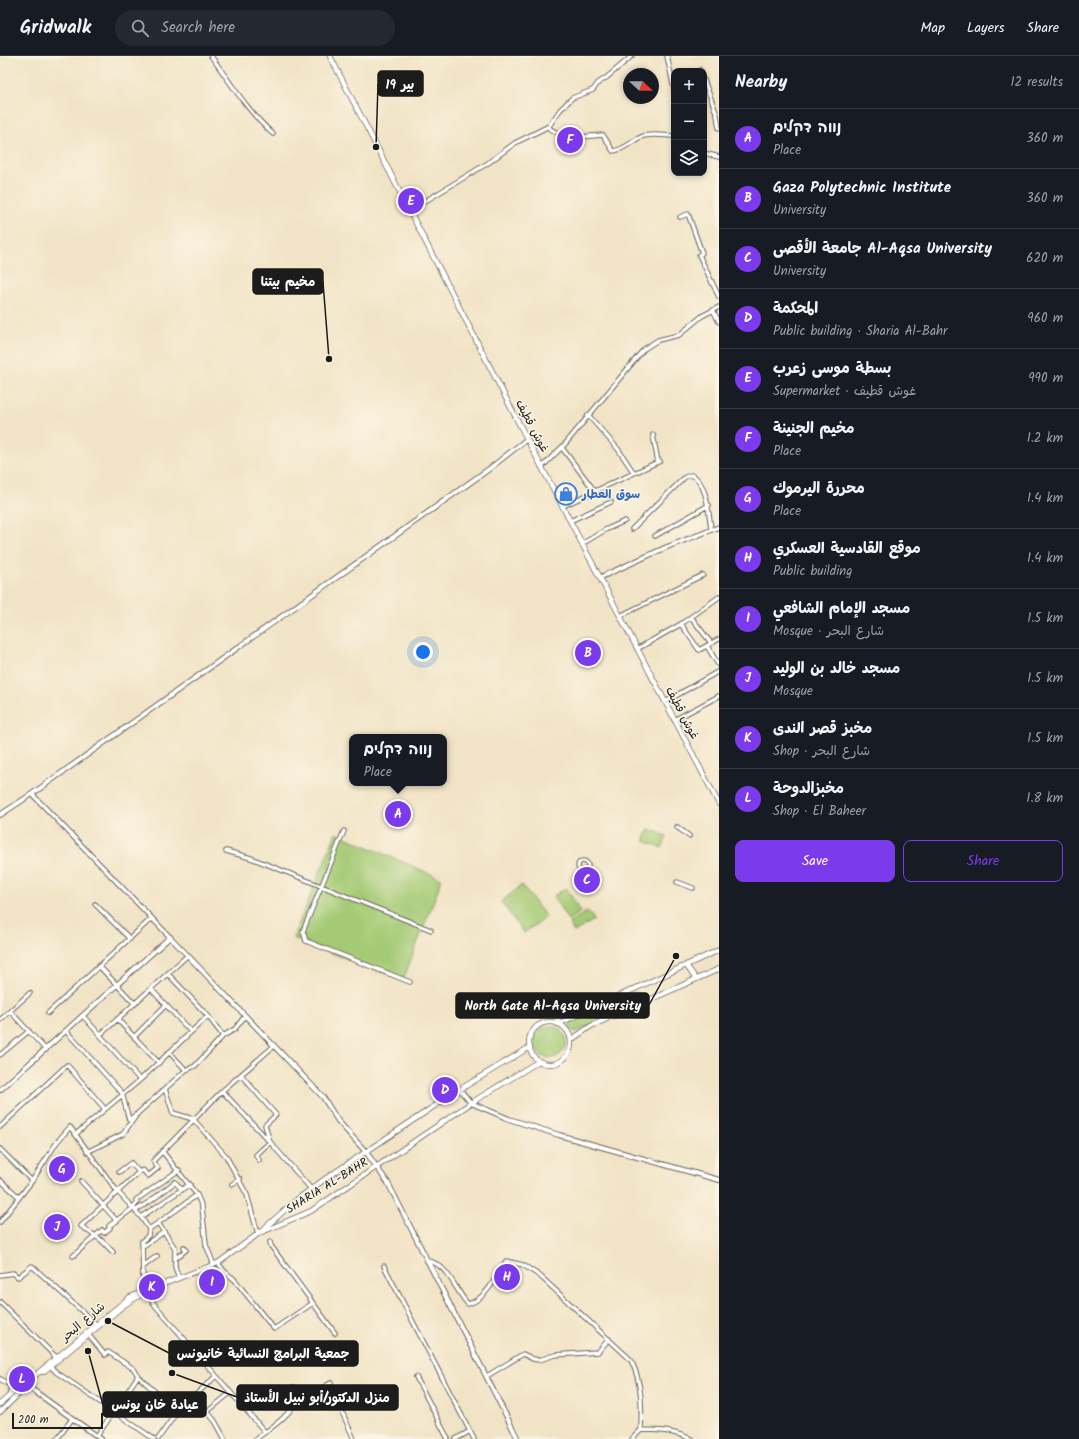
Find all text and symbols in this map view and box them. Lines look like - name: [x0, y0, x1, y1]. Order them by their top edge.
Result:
- search box: [115, 10, 395, 46]
- text: Gridwalk: [20, 13, 91, 43]
- text: Search here: [161, 16, 235, 40]
- icon: search: [129, 17, 151, 39]
- text: Map: [921, 17, 945, 39]
- text: Layers: [967, 17, 1005, 39]
- text: Share: [1027, 17, 1059, 39]
- north arrow: [623, 68, 659, 104]
- map controls: [671, 68, 707, 176]
- button: +: [671, 68, 707, 104]
- text: Nearby: [735, 69, 787, 96]
- callout: بير 19: [378, 71, 423, 96]
- text: 12 results: [1010, 72, 1063, 93]
- text: بير 19: [386, 75, 415, 96]
- button: −: [671, 104, 707, 140]
- text: נווה דקלים: [773, 116, 841, 140]
- pin: F: [557, 125, 583, 155]
- text: A: [744, 128, 752, 149]
- text: 360 m: [1026, 128, 1063, 149]
- button: layers: [671, 140, 707, 176]
- text: Place: [773, 140, 801, 161]
- text: Gaza Polytechnic Institute: [773, 176, 951, 200]
- pin: E: [398, 186, 424, 216]
- text: B: [744, 188, 752, 209]
- text: 360 m: [1026, 188, 1063, 209]
- text: University: [773, 200, 826, 221]
- text: جامعة الأقصى Al-Aqsa University: [773, 237, 992, 261]
- text: C: [744, 248, 752, 269]
- text: 620 m: [1026, 248, 1063, 269]
- text: University: [773, 261, 826, 282]
- callout: مخيم بيتنا: [253, 269, 323, 294]
- text: مخيم بيتنا: [261, 272, 315, 293]
- text: المحكمة: [773, 297, 818, 321]
- text: D: [744, 308, 752, 329]
- text: 960 m: [1027, 308, 1063, 329]
- text: Public building · Sharia Al-Bahr: [773, 321, 947, 342]
- text: بسطة موسى زعرب: [773, 357, 891, 381]
- text: E: [744, 368, 752, 389]
- text: 990 m: [1028, 368, 1063, 389]
- text: Supermarket · غوش قطيف: [773, 381, 916, 402]
- street label: غوش قطيف: [510, 396, 554, 456]
- text: مخيم الجنينة: [773, 417, 855, 441]
- text: F: [744, 428, 752, 449]
- text: 1.2 km: [1027, 428, 1063, 449]
- text: Place: [773, 441, 801, 462]
- text: محررة اليرموك: [773, 477, 865, 501]
- shop icon: سوق العطار: [553, 481, 579, 507]
- place label: سوق العطار: [581, 485, 640, 504]
- text: G: [744, 488, 752, 509]
- text: 1.4 km: [1027, 488, 1063, 509]
- text: Place: [773, 501, 801, 522]
- text: موقع القادسية العسكري: [773, 537, 921, 561]
- text: H: [744, 548, 752, 569]
- text: 1.4 km: [1027, 548, 1063, 569]
- text: Public building: [773, 561, 852, 582]
- text: مسجد الإمام الشافعي: [773, 597, 910, 621]
- text: I: [746, 608, 750, 629]
- text: 1.5 km: [1027, 608, 1063, 629]
- text: Mosque · شارع البحر: [773, 621, 884, 642]
- pin: B: [575, 638, 601, 668]
- your location: [413, 642, 433, 662]
- text: مسجد خالد بن الوليد: [773, 657, 900, 681]
- text: J: [745, 668, 751, 689]
- text: 1.5 km: [1027, 668, 1063, 689]
- text: Mosque: [773, 681, 813, 702]
- street label: غوش قطيف: [660, 683, 704, 743]
- text: مخبز قصر الندى: [773, 717, 872, 741]
- text: K: [744, 728, 752, 749]
- text: 1.5 km: [1027, 728, 1063, 749]
- popup: [349, 734, 447, 786]
- text: נווה דקלים: [364, 738, 432, 762]
- text: Shop · شارع البحر: [773, 741, 870, 762]
- text: Place: [364, 762, 392, 783]
- text: مخبزالدوحة: [773, 777, 844, 801]
- text: L: [744, 788, 752, 809]
- text: 1.8 km: [1026, 788, 1063, 809]
- pin: A: [385, 799, 411, 829]
- text: Shop · El Baheer: [773, 801, 866, 822]
- button: Save: [735, 840, 895, 882]
- button: Share: [903, 840, 1063, 882]
- pin: C: [574, 865, 600, 895]
- callout: North Gate Al-Aqsa University: [456, 993, 649, 1018]
- text: North Gate Al-Aqsa University: [465, 996, 642, 1017]
- pin: D: [432, 1075, 458, 1105]
- street label: SHARIA AL-BAHR: [282, 1153, 372, 1219]
- pin: G: [49, 1154, 75, 1184]
- pin: J: [44, 1212, 70, 1242]
- pin: H: [494, 1262, 520, 1292]
- pin: I: [199, 1267, 225, 1297]
- pin: K: [139, 1272, 165, 1302]
- street label: شارع البحر: [56, 1298, 109, 1347]
- callout: جمعية البرامج النسائية خانيونس: [169, 1341, 358, 1366]
- text: جمعية البرامج النسائية خانيونس: [177, 1344, 350, 1365]
- pin: L: [9, 1364, 35, 1394]
- callout: منزل الدكتور/أبو نبيل الأستاذ: [237, 1385, 398, 1410]
- text: منزل الدكتور/أبو نبيل الأستاذ: [244, 1388, 390, 1409]
- callout: عيادة خان يونس: [103, 1392, 206, 1417]
- text: عيادة خان يونس: [112, 1395, 198, 1416]
- scale bar: [12, 1411, 103, 1430]
- text: 200 m: [18, 1411, 49, 1429]

